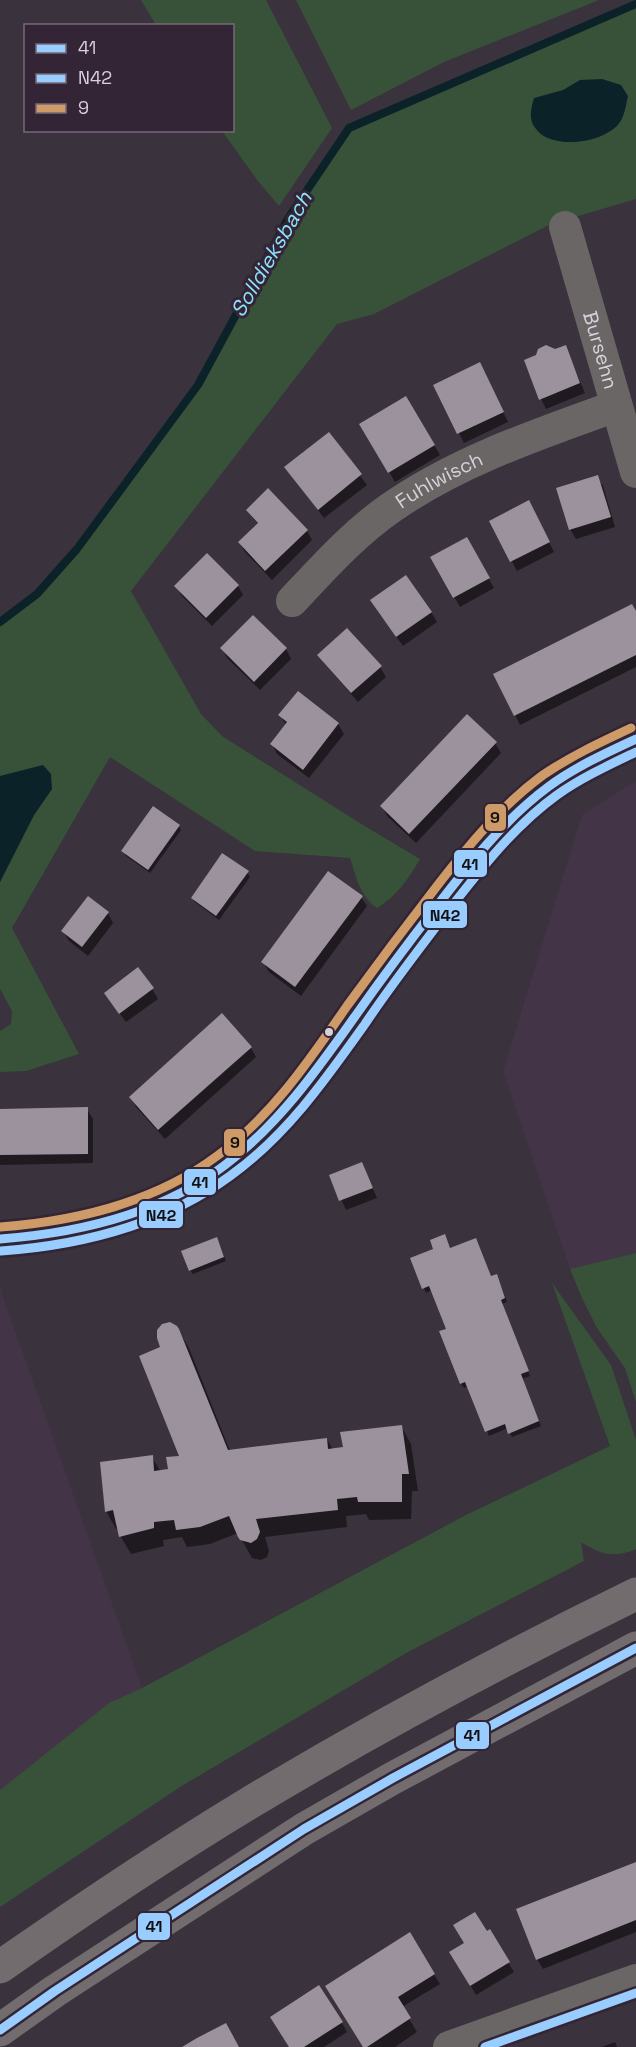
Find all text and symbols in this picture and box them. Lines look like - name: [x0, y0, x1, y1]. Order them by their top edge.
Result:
- legend: [24, 24, 234, 132]
- text: 41: [78, 36, 96, 59]
- text: N42: [78, 66, 112, 89]
- text: 9: [78, 96, 89, 119]
- water label: Solldieksbach: [224, 186, 318, 321]
- street label: Bursehn: [577, 308, 624, 392]
- street label: Fuhlwisch: [390, 446, 487, 514]
- line badge: 9: [484, 803, 507, 832]
- text: 9: [490, 807, 500, 828]
- line badge: 41: [453, 849, 488, 878]
- text: 41: [462, 854, 478, 875]
- line badge: N42: [422, 900, 468, 929]
- text: N42: [430, 905, 460, 926]
- unlabelled marker: [323, 1026, 335, 1038]
- line badge: 9: [223, 1128, 246, 1157]
- text: 9: [230, 1132, 240, 1153]
- line badge: 41: [183, 1168, 217, 1196]
- text: 41: [192, 1172, 208, 1193]
- line badge: N42: [138, 1200, 184, 1229]
- text: N42: [146, 1205, 176, 1226]
- line badge: 41: [455, 1721, 490, 1750]
- text: 41: [464, 1725, 480, 1746]
- line badge: 41: [137, 1912, 171, 1941]
- text: 41: [146, 1916, 162, 1937]

